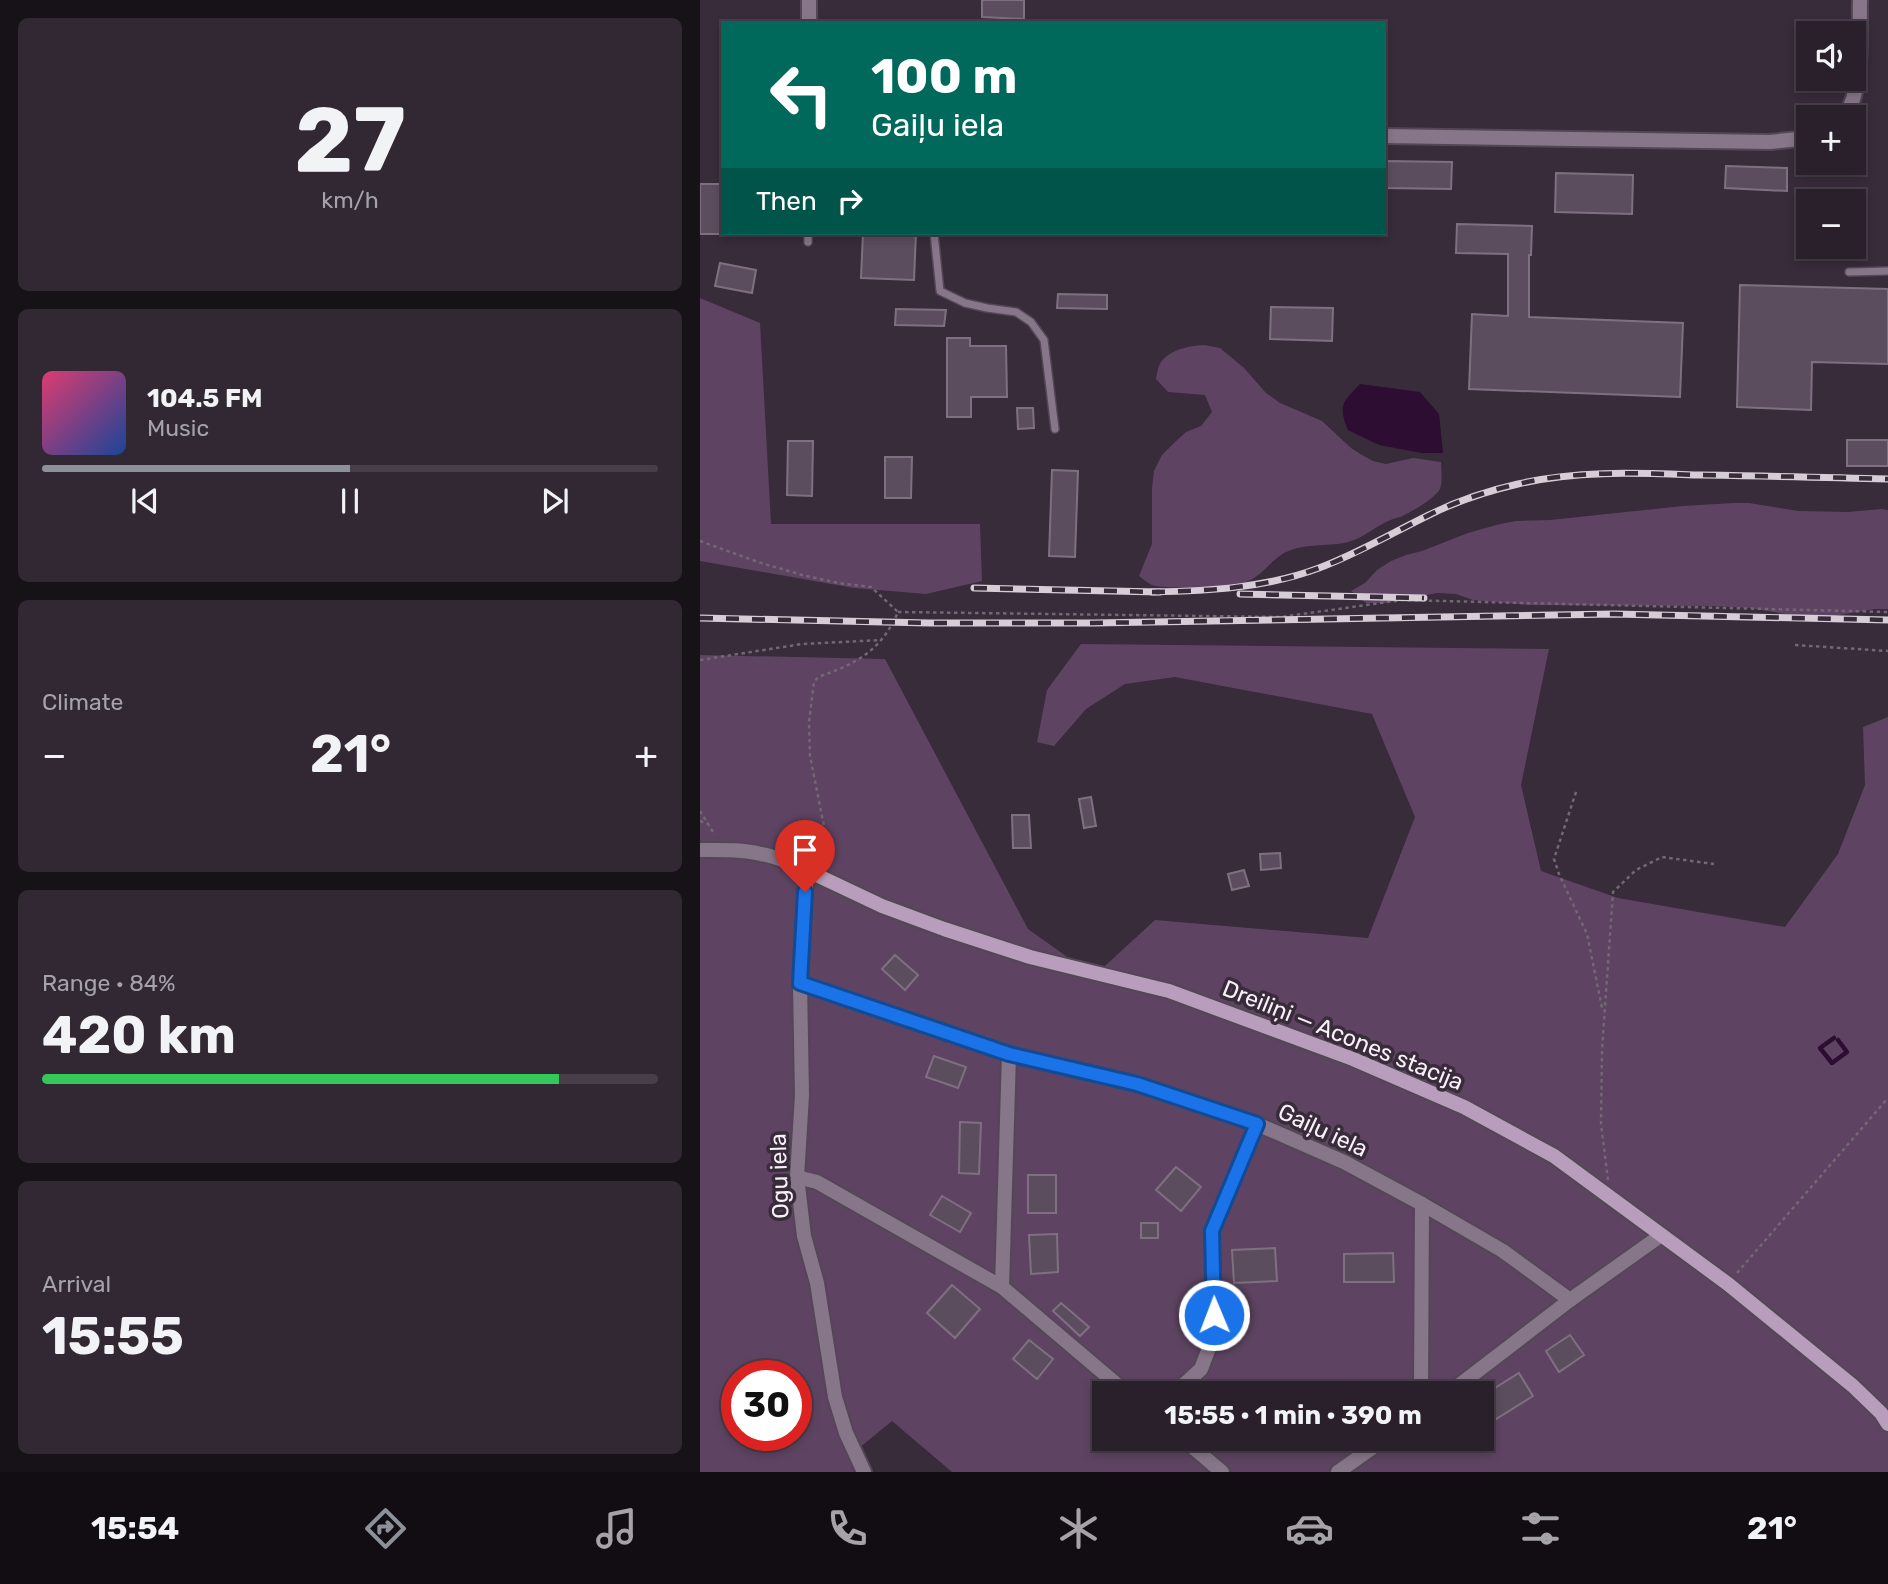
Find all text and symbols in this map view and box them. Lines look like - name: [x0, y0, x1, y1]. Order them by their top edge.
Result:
- map controls: [1796, 21, 1866, 259]
- button: sound: [1796, 21, 1866, 91]
- text: 100 m: [871, 47, 1017, 105]
- icon: left: [756, 49, 847, 140]
- text: 27: [294, 86, 406, 194]
- button: +: [1796, 105, 1866, 175]
- text: Gaiļu iela: [871, 106, 1004, 144]
- icon: right: [831, 182, 869, 220]
- text: km/h: [321, 186, 379, 214]
- text: Then: [756, 186, 817, 217]
- button: −: [1796, 189, 1866, 259]
- text: 104.5 FM: [147, 383, 263, 414]
- text: Music: [147, 414, 209, 442]
- icon: previous: [126, 482, 164, 520]
- icon: pause: [331, 482, 369, 520]
- icon: next: [536, 482, 574, 520]
- text: Climate: [42, 688, 123, 716]
- text: 21°: [310, 723, 391, 785]
- text: −: [42, 732, 67, 778]
- text: +: [634, 732, 658, 778]
- pin: [775, 820, 835, 892]
- icon: arrive: [786, 831, 824, 869]
- text: Range · 84%: [42, 969, 176, 997]
- street label: Dreiliņi — Acones stacija: [1218, 974, 1468, 1096]
- text: 420 km: [42, 1004, 236, 1066]
- street label: Gaiļu iela: [1274, 1097, 1372, 1163]
- street label: Ogu iela: [764, 1133, 794, 1219]
- text: Arrival: [42, 1270, 111, 1298]
- position arrow: [1177, 1278, 1251, 1352]
- text: 15:55: [42, 1305, 184, 1367]
- speed limit sign: 30: [721, 1360, 812, 1451]
- text: 15:55 · 1 min · 390 m: [1164, 1400, 1422, 1431]
- icon: directions: [361, 1504, 410, 1553]
- icon: music: [592, 1504, 641, 1553]
- icon: phone: [823, 1504, 872, 1553]
- icon: climate: [1054, 1504, 1103, 1553]
- icon: car: [1285, 1504, 1334, 1553]
- icon: filters: [1516, 1504, 1565, 1553]
- text: 15:54: [91, 1509, 179, 1547]
- text: 21°: [1747, 1509, 1797, 1547]

